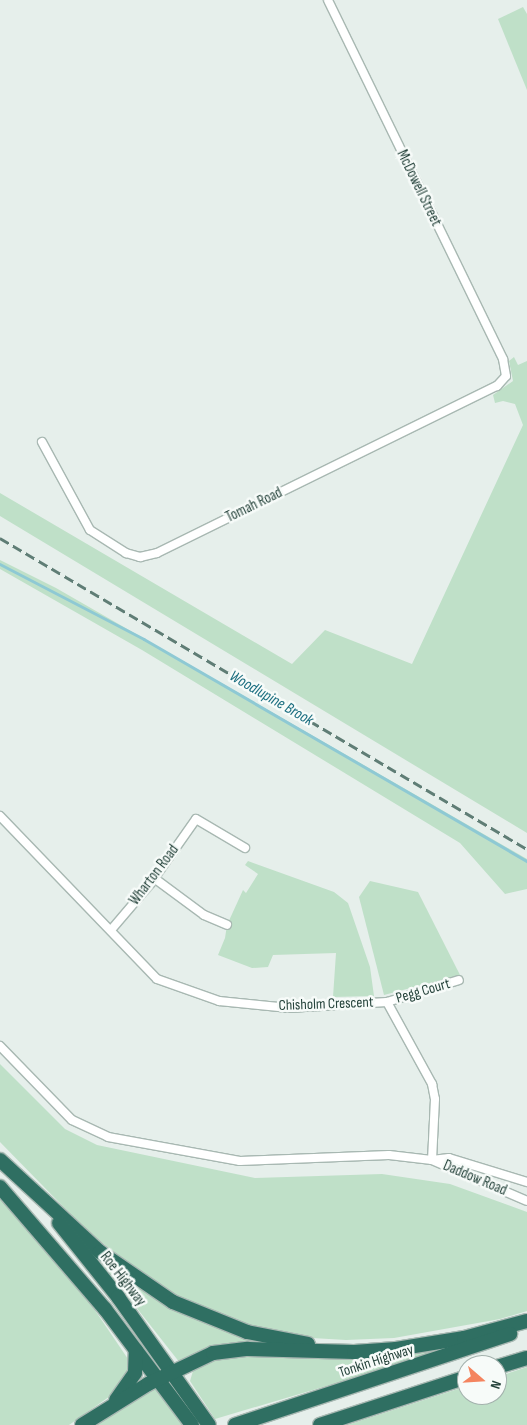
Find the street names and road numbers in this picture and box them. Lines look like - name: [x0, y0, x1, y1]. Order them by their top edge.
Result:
- street label: McDowell Street: [393, 147, 445, 229]
- street label: Tomah Road: [223, 484, 285, 526]
- street label: Wharton Road: [125, 841, 183, 909]
- street label: Pegg Court: [394, 975, 452, 1007]
- street label: Chisholm Crescent: [278, 993, 374, 1015]
- street label: Daddow Road: [440, 1157, 510, 1199]
- street label: Roe Highway: [96, 1248, 150, 1310]
- street label: Tonkin Highway: [336, 1340, 416, 1382]

